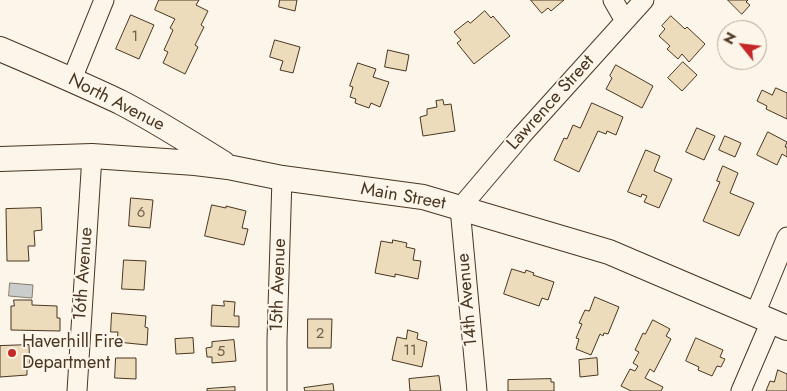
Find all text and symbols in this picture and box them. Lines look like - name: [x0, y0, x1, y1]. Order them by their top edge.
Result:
- north arrow: [717, 20, 767, 70]
- house number: 1: [132, 28, 138, 46]
- text: N: [718, 28, 741, 48]
- street label: Lawrence Street: [503, 51, 599, 155]
- street label: North Avenue: [64, 69, 168, 137]
- street label: Main Street: [359, 179, 447, 215]
- house number: 6: [137, 204, 145, 222]
- street label: 16th Avenue: [70, 227, 98, 321]
- street label: 15th Avenue: [267, 238, 291, 332]
- street label: 14th Avenue: [453, 252, 483, 348]
- house number: 2: [316, 325, 324, 343]
- place label: Haverhill Fire Department: [22, 332, 123, 374]
- house number: 11: [403, 342, 417, 360]
- house number: 5: [217, 343, 225, 361]
- marker: Haverhill Fire Department: [6, 347, 18, 359]

